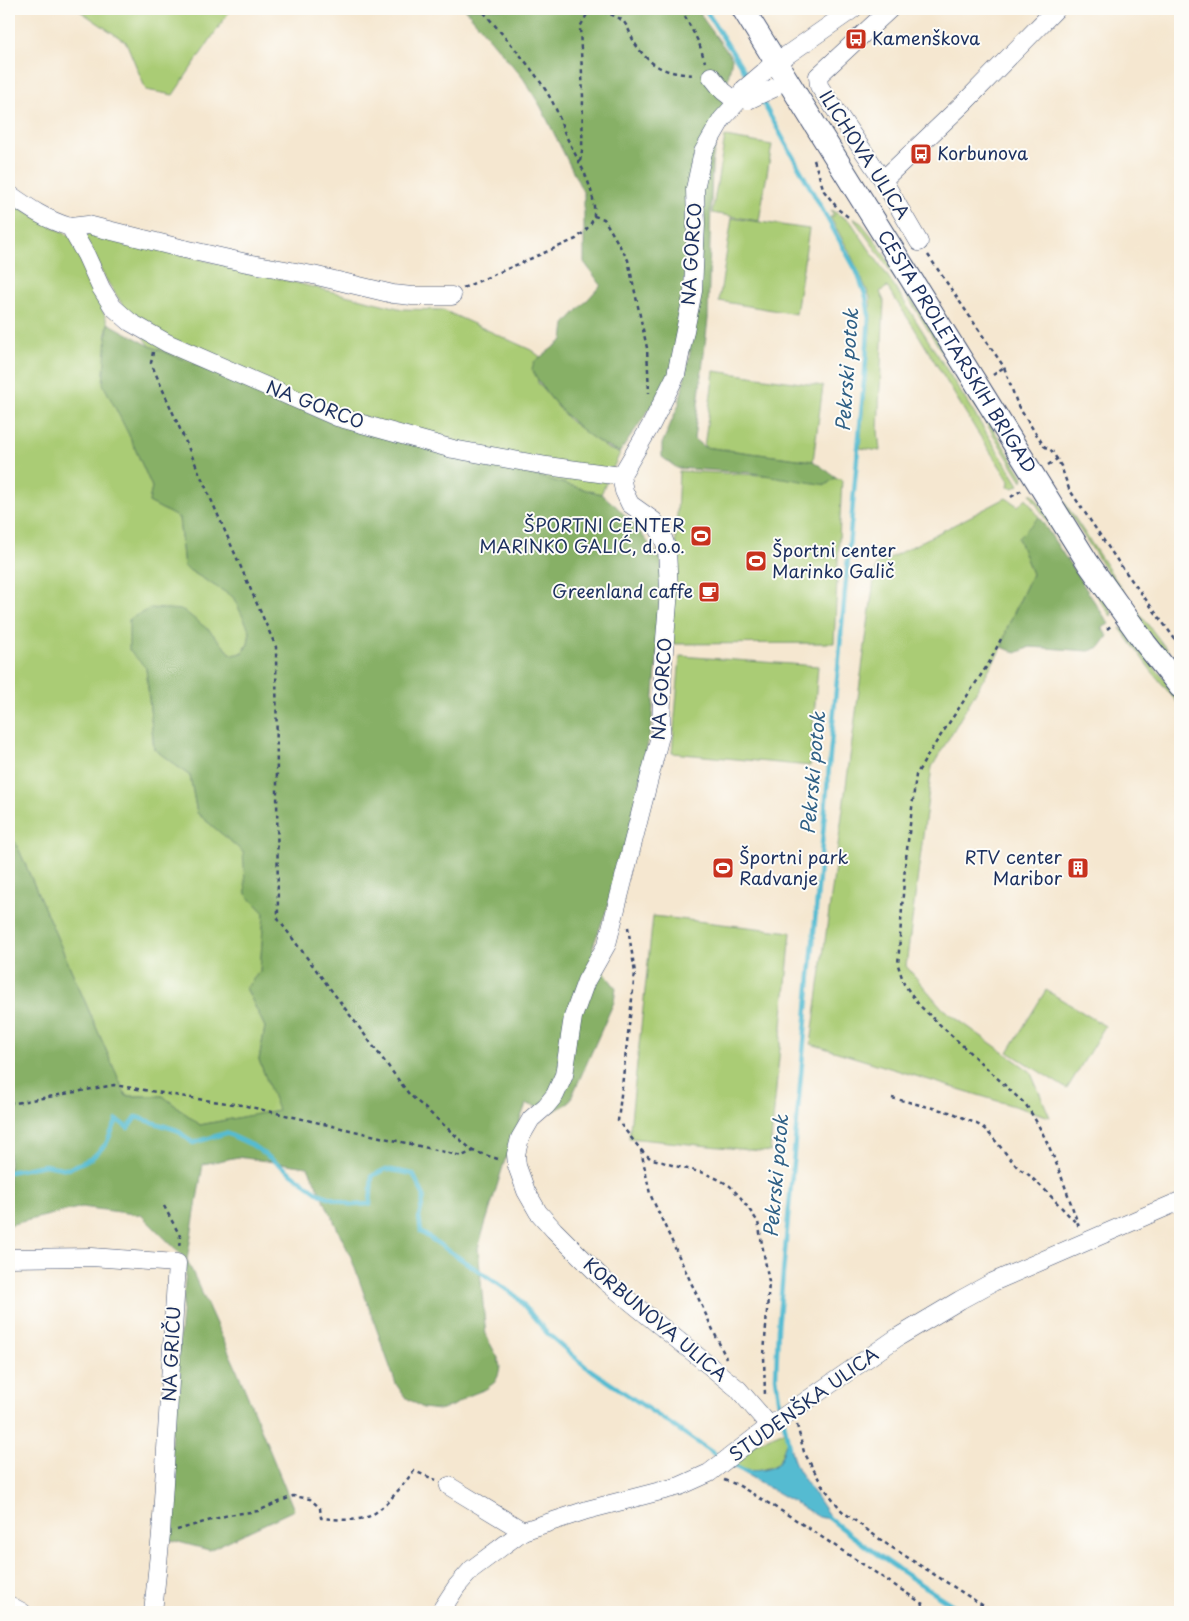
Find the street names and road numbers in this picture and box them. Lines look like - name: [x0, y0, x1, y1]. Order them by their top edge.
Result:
- street label: ILICHOVA ULICA: [813, 84, 917, 224]
- street label: NA GORCO: [673, 202, 708, 306]
- street label: CESTA PROLETARSKIH BRIGAD: [872, 224, 1044, 478]
- street label: NA GORCO: [263, 373, 368, 435]
- street label: NA GORCO: [643, 637, 678, 741]
- street label: KORBUNOVA ULICA: [578, 1250, 734, 1387]
- street label: NA GRIČU: [155, 1305, 186, 1402]
- street label: STUDENŠKA ULICA: [723, 1340, 884, 1467]

